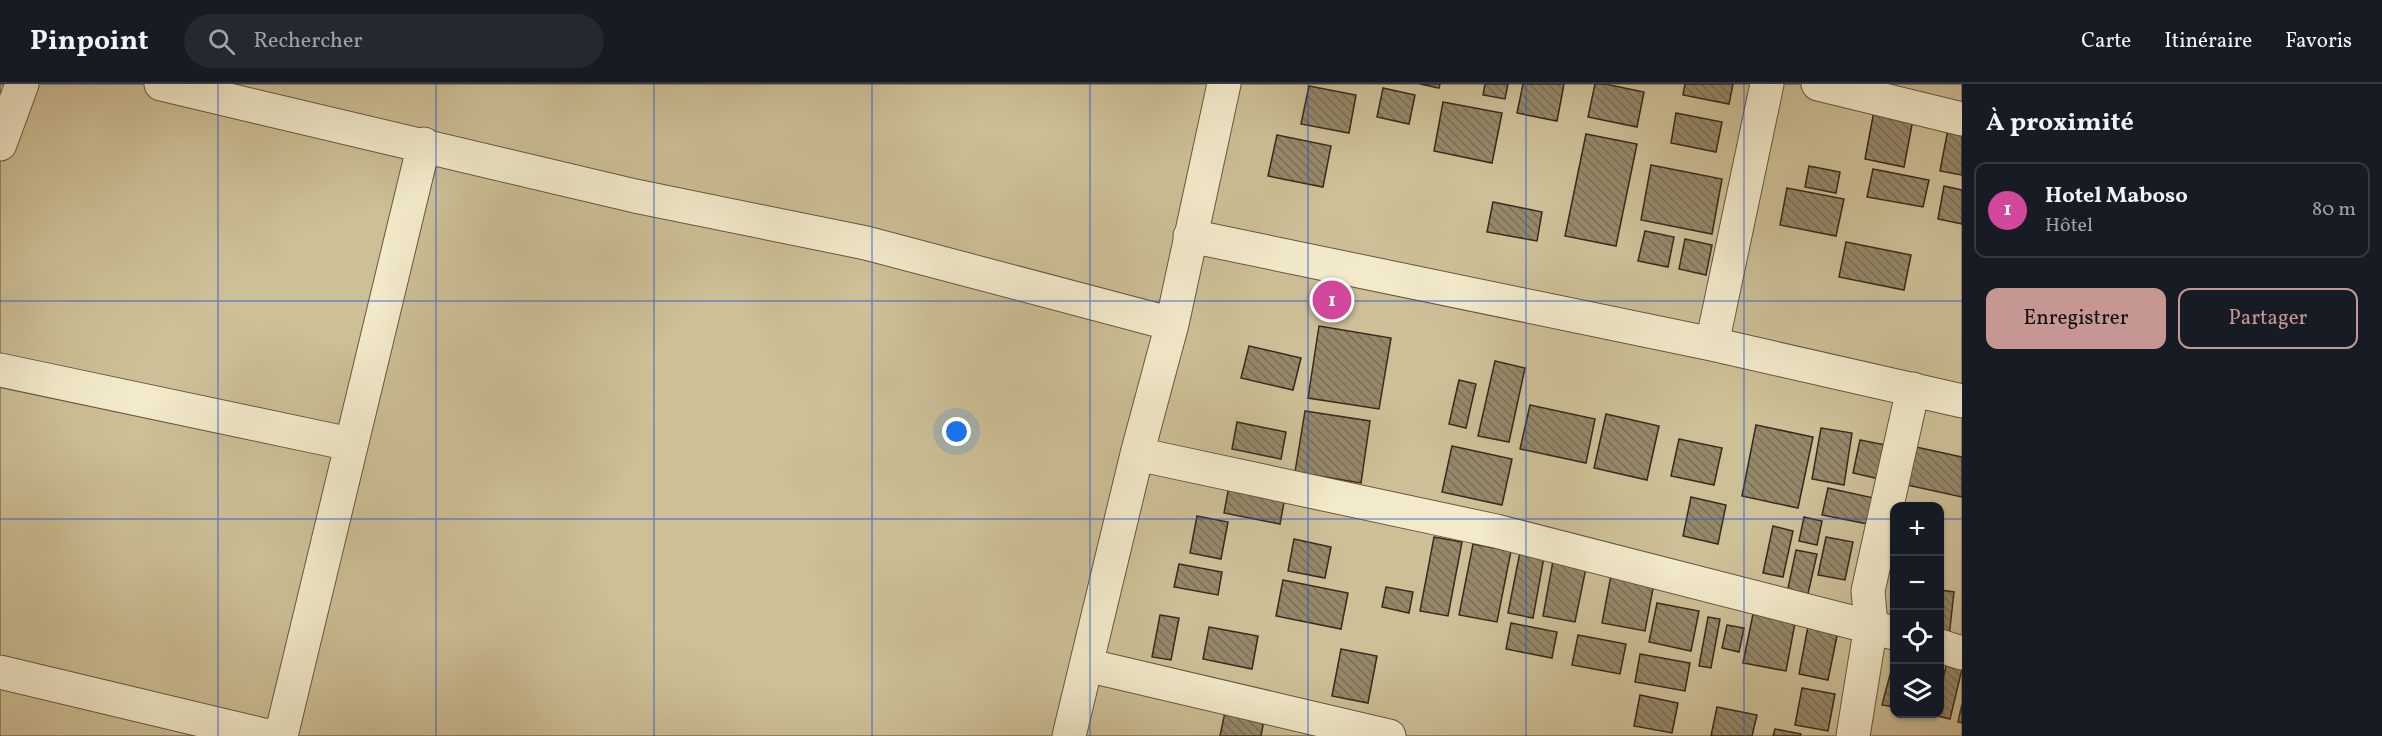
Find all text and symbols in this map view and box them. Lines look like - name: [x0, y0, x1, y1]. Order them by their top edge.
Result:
- search box: [184, 14, 604, 68]
- text: Pinpoint: [30, 22, 148, 61]
- icon: search: [205, 25, 238, 58]
- text: Rechercher: [253, 26, 363, 57]
- text: Carte: [2081, 27, 2131, 56]
- text: Itinéraire: [2164, 27, 2252, 56]
- text: Favoris: [2285, 27, 2352, 56]
- text: À proximité: [1986, 105, 2134, 141]
- text: Hotel Maboso: [2045, 181, 2188, 212]
- text: 1: [2003, 196, 2012, 224]
- text: 80 m: [2312, 196, 2356, 224]
- text: Hôtel: [2045, 212, 2093, 240]
- pin: 1: [1312, 278, 1352, 322]
- button: Enregistrer: [1986, 288, 2166, 349]
- button: Partager: [2178, 288, 2358, 349]
- your location: [942, 417, 971, 446]
- map controls: [1890, 502, 1944, 718]
- button: +: [1890, 502, 1944, 556]
- button: −: [1890, 556, 1944, 610]
- button: locate: [1890, 610, 1944, 664]
- button: layers: [1890, 664, 1944, 718]

